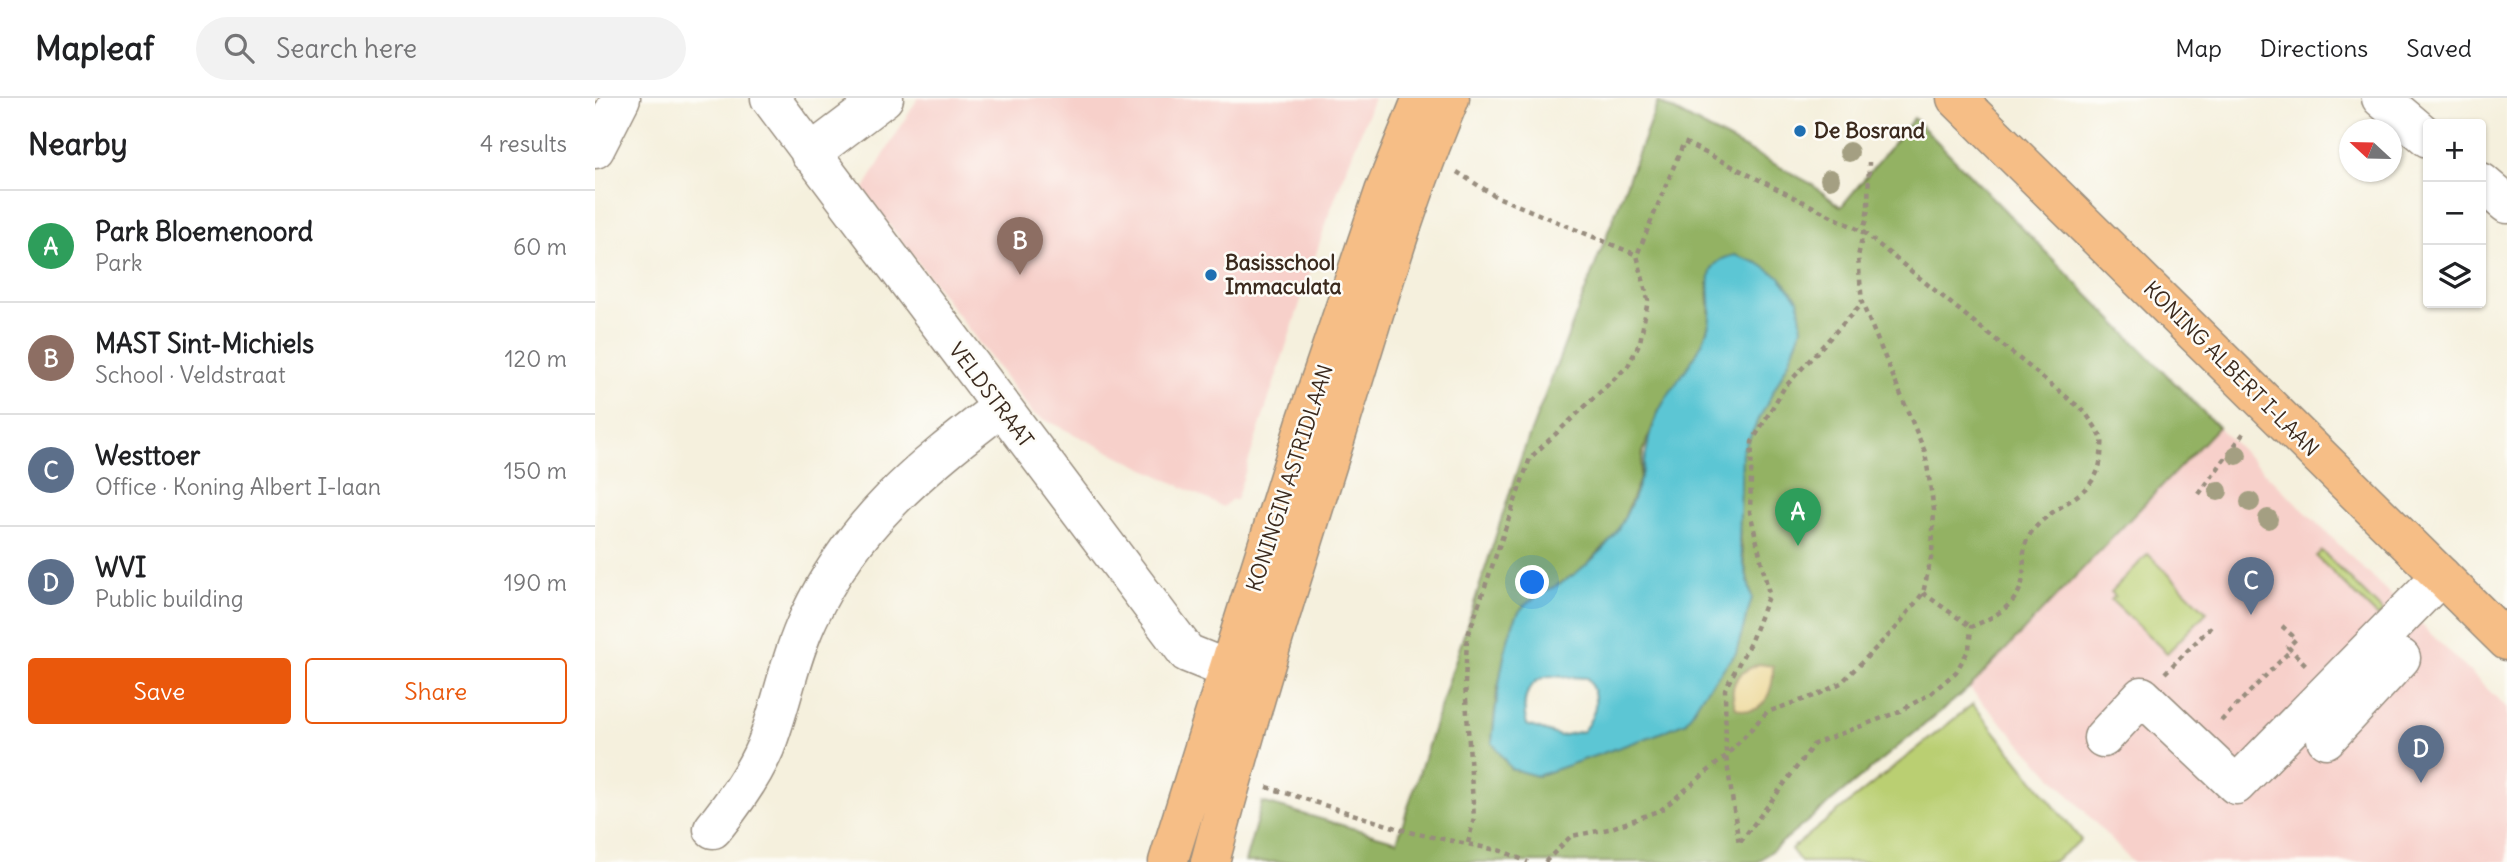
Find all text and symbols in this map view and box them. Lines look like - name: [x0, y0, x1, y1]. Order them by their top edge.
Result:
- search box: [196, 17, 686, 80]
- text: Mapleaf: [35, 27, 154, 69]
- icon: search: [220, 29, 258, 67]
- text: Search here: [276, 32, 417, 65]
- text: Map: [2175, 33, 2222, 63]
- text: Directions: [2260, 33, 2368, 63]
- text: Saved: [2406, 33, 2472, 63]
- place label: De Bosrand: [1814, 117, 1926, 144]
- north arrow: [2339, 119, 2402, 182]
- map controls: [2423, 119, 2486, 308]
- button: +: [2423, 119, 2486, 182]
- marker: De Bosrand: [1792, 123, 1808, 139]
- text: Nearby: [28, 125, 128, 163]
- text: 4 results: [480, 129, 567, 158]
- button: −: [2423, 182, 2486, 245]
- text: Park Bloemenoord: [95, 215, 313, 248]
- pin: B: [997, 217, 1043, 275]
- text: A: [44, 232, 58, 261]
- text: 60 m: [513, 232, 567, 261]
- button: layers: [2423, 245, 2486, 308]
- text: Park: [95, 248, 143, 277]
- place label: Basisschool Immaculata: [1225, 249, 1341, 300]
- marker: Basisschool Immaculata: [1203, 267, 1219, 283]
- street label: KONING ALBERT I-LAAN: [2138, 275, 2325, 462]
- text: MAST Sint-Michiels: [95, 327, 314, 360]
- street label: VELDSTRAAT: [943, 337, 1040, 453]
- text: B: [43, 344, 59, 373]
- text: 120 m: [504, 344, 567, 373]
- text: School · Veldstraat: [95, 360, 286, 389]
- street label: KONINGIN ASTRIDLAAN: [1240, 361, 1339, 595]
- text: Westtoer: [95, 439, 200, 472]
- text: C: [43, 456, 59, 485]
- text: 150 m: [504, 456, 567, 485]
- text: Office · Koning Albert I-laan: [95, 472, 381, 501]
- pin: A: [1775, 488, 1821, 546]
- text: WVI: [95, 551, 146, 584]
- pin: C: [2228, 557, 2274, 615]
- your location: [1515, 565, 1549, 599]
- text: D: [43, 568, 59, 597]
- text: 190 m: [504, 568, 567, 597]
- text: Public building: [95, 584, 244, 613]
- button: Save: [28, 658, 291, 724]
- button: Share: [305, 658, 567, 724]
- pin: D: [2398, 725, 2444, 783]

